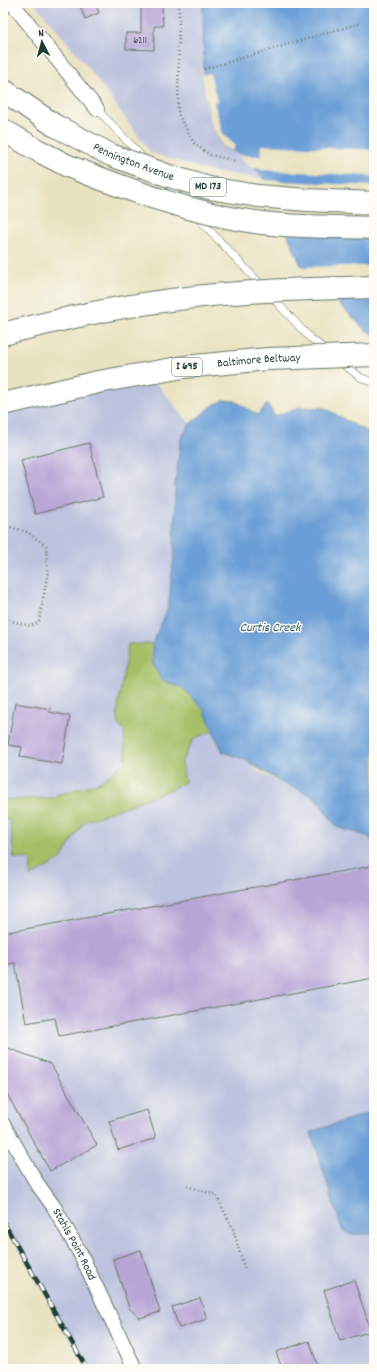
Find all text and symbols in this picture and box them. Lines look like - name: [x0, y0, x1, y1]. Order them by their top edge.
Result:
- north arrow: [22, 22, 62, 62]
- text: N: [38, 26, 45, 42]
- house number: 6211: [133, 34, 147, 48]
- street label: Pennington Avenue: [90, 138, 176, 186]
- road number: MD 173: [190, 178, 226, 196]
- street label: Baltimore Beltway: [217, 349, 302, 372]
- road number: I 695: [172, 358, 202, 376]
- water label: Curtis Creek: [240, 619, 302, 638]
- street label: Stahls Point Road: [48, 1205, 100, 1283]

